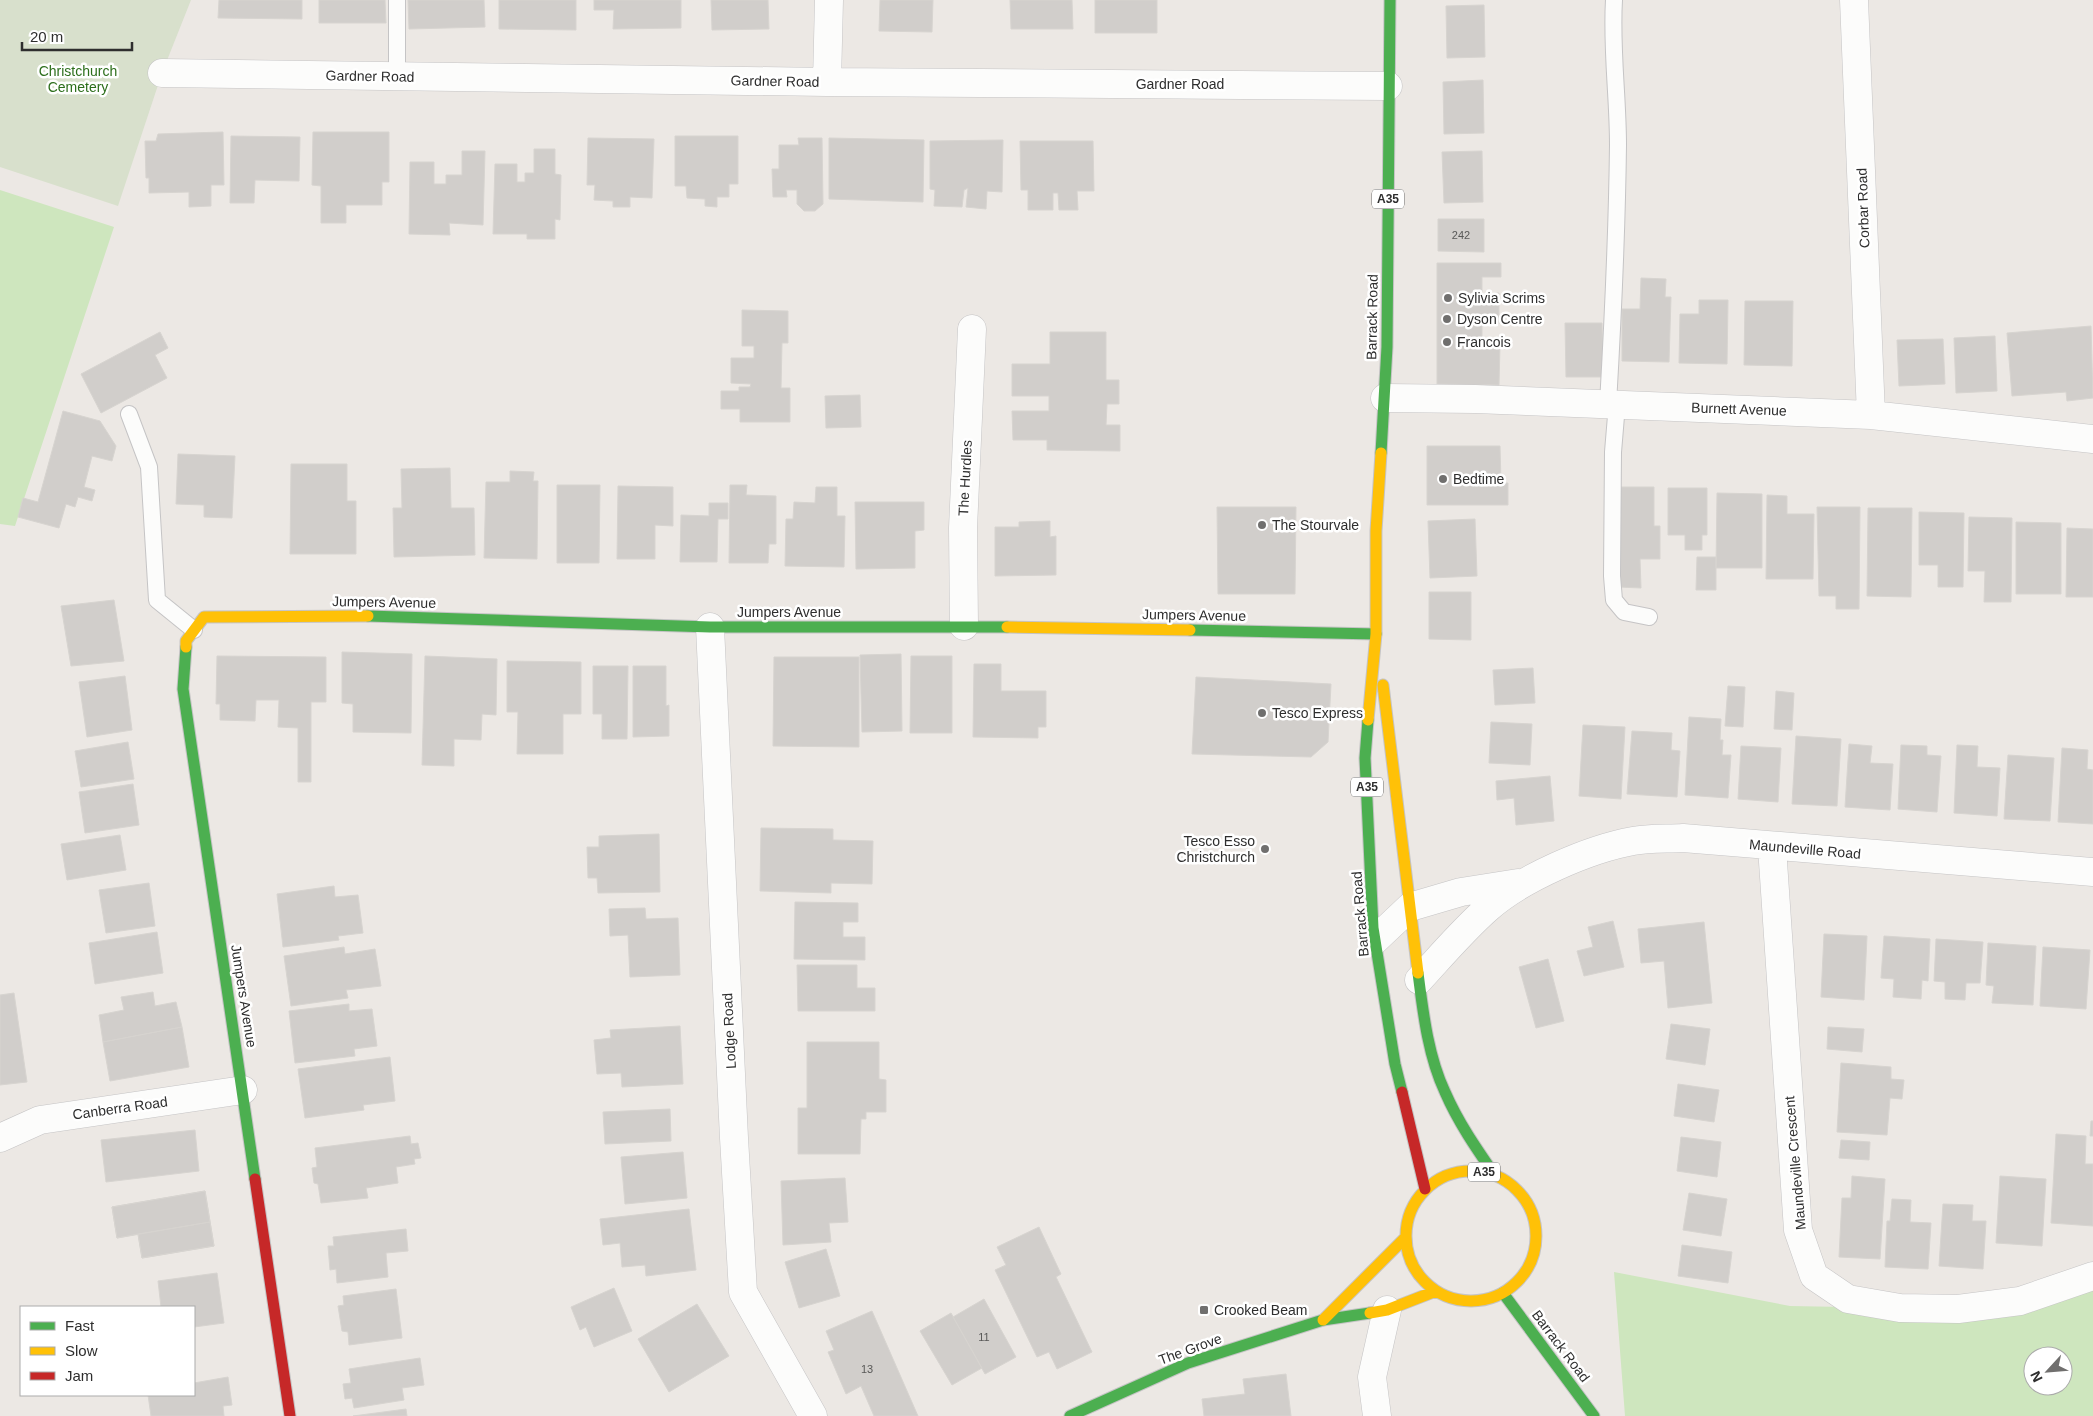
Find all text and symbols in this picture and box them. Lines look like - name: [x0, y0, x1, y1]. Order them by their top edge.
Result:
- scale bar: [22, 20, 132, 52]
- text: 20 m: [30, 28, 63, 45]
- park label: Christchurch Cemetery: [39, 63, 117, 95]
- street label: Gardner Road: [326, 67, 414, 85]
- street label: Gardner Road: [731, 72, 819, 90]
- street label: Gardner Road: [1136, 76, 1224, 92]
- street label: Corbar Road: [1854, 168, 1872, 248]
- road number: A35: [1372, 190, 1404, 208]
- house number: 242: [1452, 229, 1470, 241]
- street label: Barrack Road: [1363, 274, 1381, 360]
- place label: Sylivia Scrims: [1458, 290, 1545, 306]
- marker: Sylivia Scrims: [1442, 292, 1454, 304]
- place label: Dyson Centre: [1457, 311, 1543, 327]
- marker: Dyson Centre: [1441, 313, 1453, 325]
- place label: Francois: [1457, 334, 1511, 350]
- marker: Francois: [1441, 336, 1453, 348]
- street label: Burnett Avenue: [1691, 399, 1787, 419]
- street label: The Hurdles: [955, 440, 975, 516]
- place label: Bedtime: [1453, 471, 1505, 487]
- marker: Bedtime: [1437, 473, 1449, 485]
- place label: The Stourvale: [1272, 517, 1359, 533]
- marker: The Stourvale: [1256, 519, 1268, 531]
- street label: Jumpers Avenue: [332, 593, 436, 611]
- street label: Jumpers Avenue: [737, 604, 841, 620]
- street label: Jumpers Avenue: [1142, 606, 1246, 624]
- place label: Tesco Express: [1272, 705, 1363, 721]
- marker: Tesco Express: [1256, 707, 1268, 719]
- road number: A35: [1351, 778, 1383, 796]
- place label: Tesco Esso Christchurch: [1176, 833, 1255, 865]
- street label: Maundeville Road: [1748, 836, 1862, 862]
- marker: Tesco Esso Christchurch: [1259, 843, 1271, 855]
- street label: Barrack Road: [1348, 871, 1372, 957]
- street label: Jumpers Avenue: [228, 943, 260, 1049]
- street label: Lodge Road: [719, 992, 739, 1070]
- street label: Canberra Road: [71, 1093, 169, 1123]
- street label: Maundeville Crescent: [1781, 1095, 1809, 1231]
- road number: A35: [1468, 1162, 1500, 1182]
- place label: Crooked Beam: [1214, 1302, 1307, 1318]
- marker: Crooked Beam: [1198, 1304, 1210, 1316]
- legend: [20, 1306, 195, 1396]
- street label: Barrack Road: [1529, 1307, 1593, 1385]
- text: Fast: [65, 1317, 95, 1334]
- street label: The Grove: [1156, 1330, 1224, 1368]
- house number: 11: [978, 1331, 990, 1343]
- text: Slow: [65, 1342, 98, 1359]
- north arrow: [2023, 1346, 2073, 1396]
- house number: 13: [861, 1363, 873, 1375]
- text: Jam: [65, 1367, 93, 1384]
- text: N: [2027, 1369, 2046, 1385]

